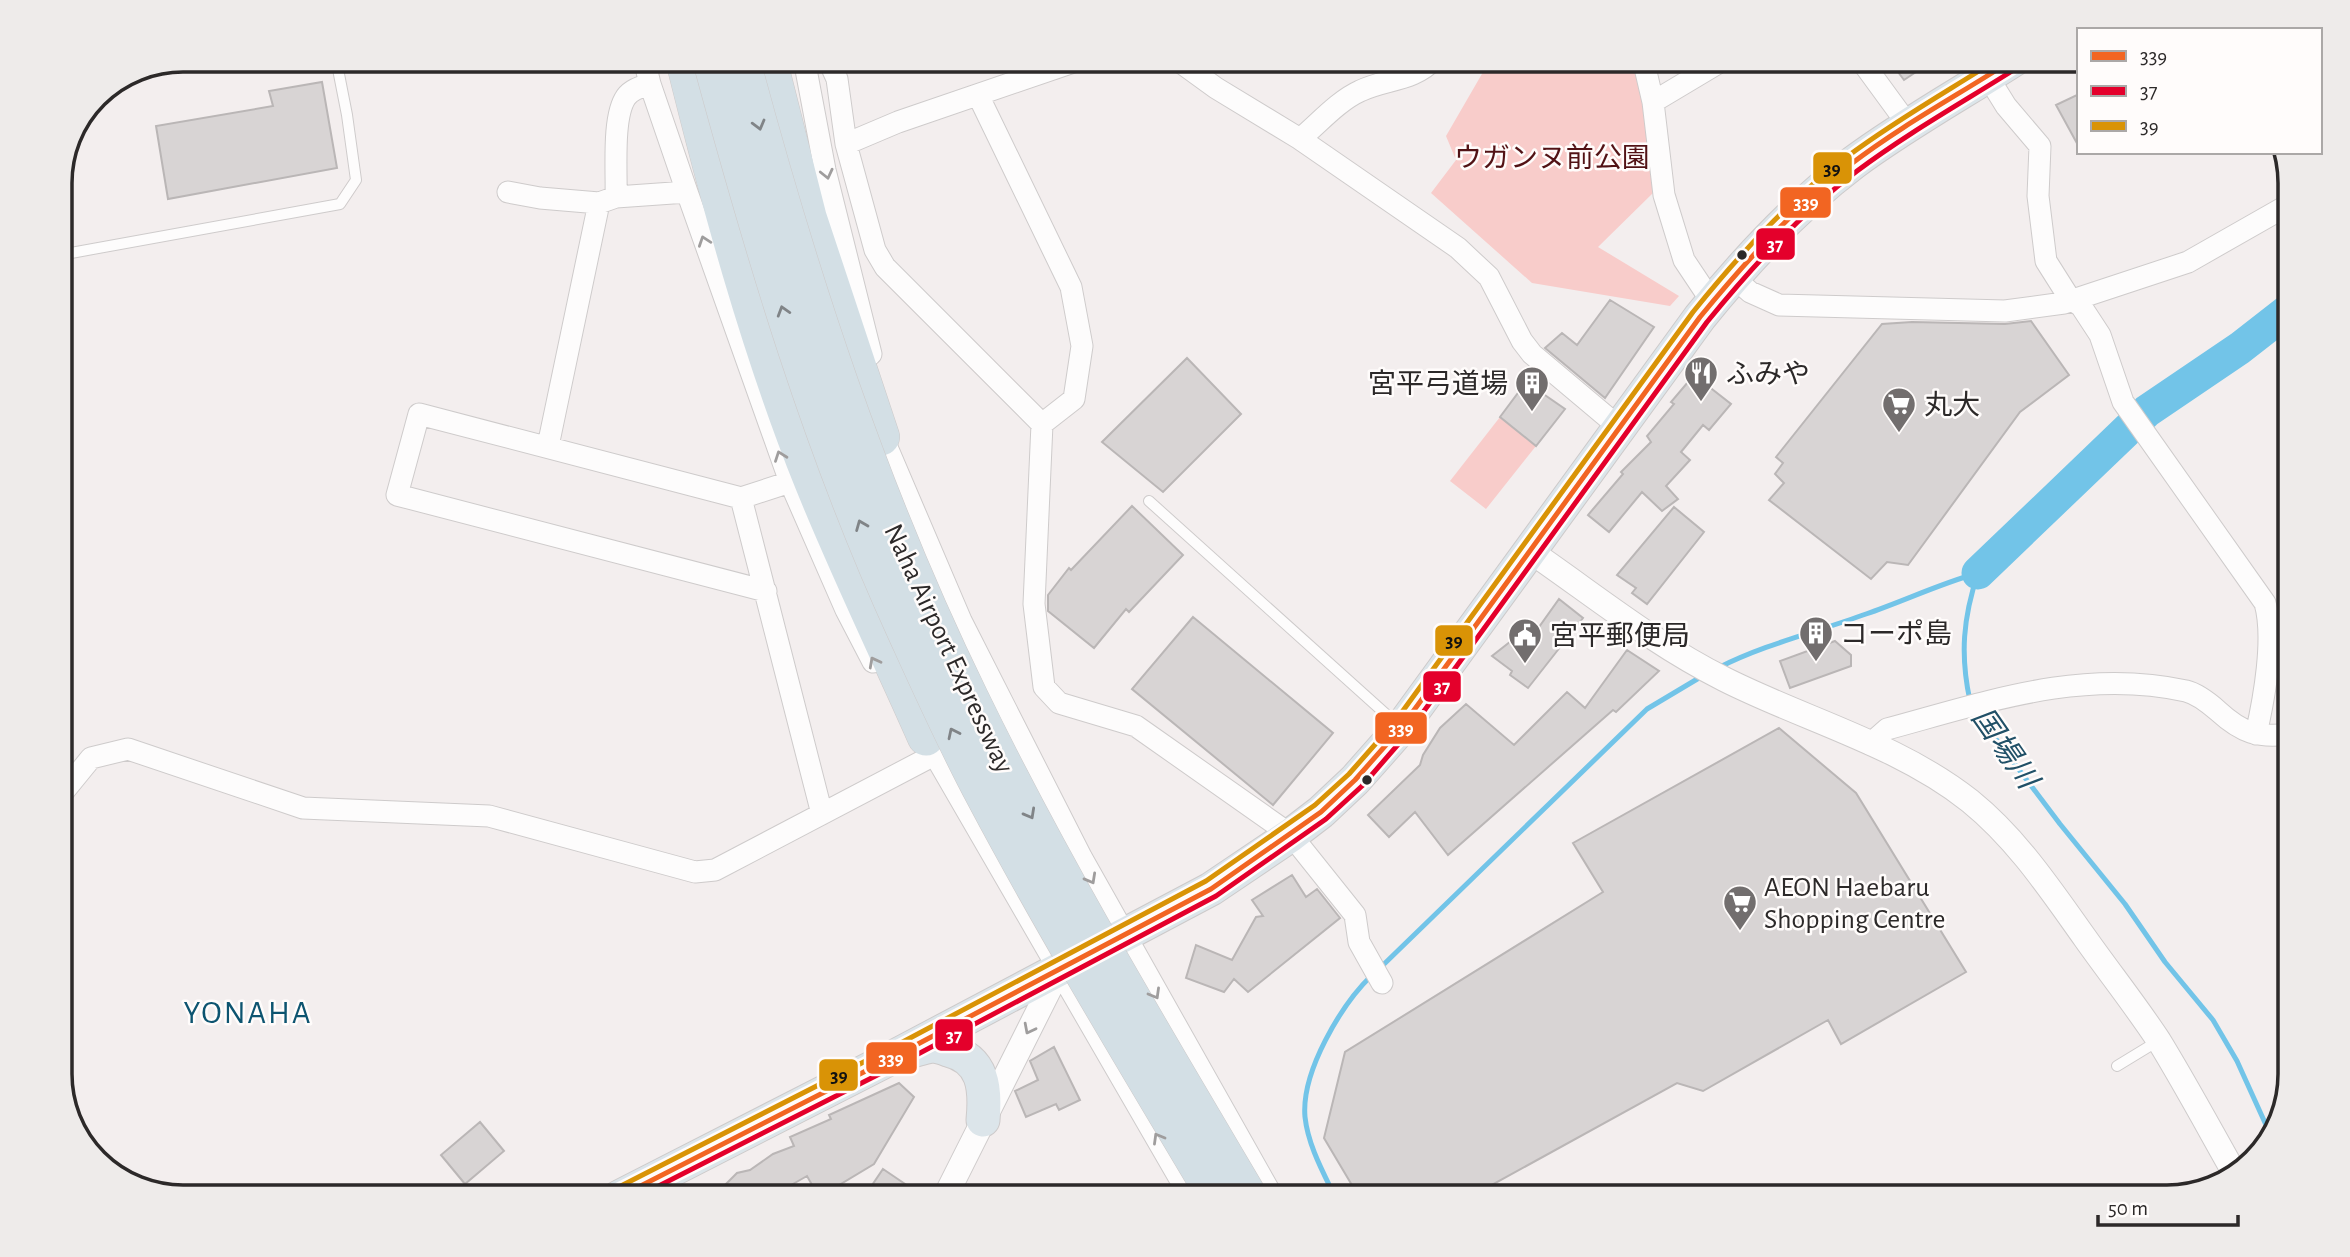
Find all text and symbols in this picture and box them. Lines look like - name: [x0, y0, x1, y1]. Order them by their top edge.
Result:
- legend: [2077, 28, 2322, 154]
- text: 339: [2140, 46, 2167, 67]
- text: 37: [2140, 81, 2158, 102]
- text: 39: [2140, 116, 2159, 137]
- one-way arrow: [751, 119, 765, 131]
- park label: ウガンヌ前公園: [1454, 143, 1650, 173]
- line badge: 39: [1812, 151, 1853, 185]
- text: 39: [1823, 160, 1841, 179]
- one-way arrow: [818, 168, 833, 180]
- line badge: 339: [1779, 186, 1832, 219]
- text: 339: [1793, 194, 1819, 213]
- line badge: 37: [1755, 227, 1796, 261]
- one-way arrow: [698, 235, 712, 247]
- text: 37: [1767, 236, 1783, 255]
- unlabelled marker: [1735, 248, 1749, 262]
- one-way arrow: [777, 306, 792, 318]
- restaurant icon: ふみや: [1682, 354, 1720, 403]
- place label: ふみや: [1726, 360, 1810, 389]
- building icon: 宮平弓道場: [1513, 364, 1551, 413]
- place label: 宮平弓道場: [1368, 369, 1508, 399]
- supermarket icon: 丸大: [1880, 385, 1918, 434]
- place label: 丸大: [1924, 390, 1980, 420]
- one-way arrow: [774, 450, 788, 462]
- one-way arrow: [855, 520, 869, 533]
- street label: Naha Airport Expressway: [878, 520, 1018, 778]
- building icon: コーポ島: [1797, 614, 1835, 663]
- public building icon: 宮平郵便局: [1506, 616, 1544, 665]
- place label: コーポ島: [1840, 619, 1952, 649]
- place label: 宮平郵便局: [1550, 621, 1690, 651]
- line badge: 39: [1434, 624, 1474, 657]
- text: 39: [1445, 632, 1463, 651]
- one-way arrow: [869, 657, 882, 670]
- line badge: 37: [1422, 670, 1462, 703]
- text: 37: [1434, 678, 1450, 697]
- water label: 国場川: [1966, 703, 2045, 796]
- line badge: 339: [1374, 711, 1428, 745]
- text: 339: [1388, 720, 1414, 739]
- one-way arrow: [948, 728, 962, 740]
- unlabelled marker: [1360, 773, 1374, 787]
- one-way arrow: [1022, 807, 1035, 819]
- one-way arrow: [1083, 872, 1096, 884]
- place label: AEON Haebaru Shopping Centre: [1764, 874, 1945, 934]
- supermarket icon: AEON Haebaru Shopping Centre: [1721, 883, 1759, 932]
- one-way arrow: [1147, 987, 1160, 1000]
- district label: YONAHA: [184, 997, 312, 1029]
- line badge: 37: [934, 1018, 974, 1052]
- one-way arrow: [1024, 1022, 1038, 1034]
- text: 37: [946, 1027, 962, 1046]
- line badge: 339: [865, 1041, 918, 1075]
- text: 339: [878, 1050, 904, 1069]
- line badge: 39: [818, 1058, 859, 1092]
- text: 39: [830, 1067, 848, 1086]
- one-way arrow: [1153, 1133, 1166, 1146]
- scale bar: [2098, 1184, 2238, 1228]
- text: 50 m: [2108, 1198, 2148, 1219]

